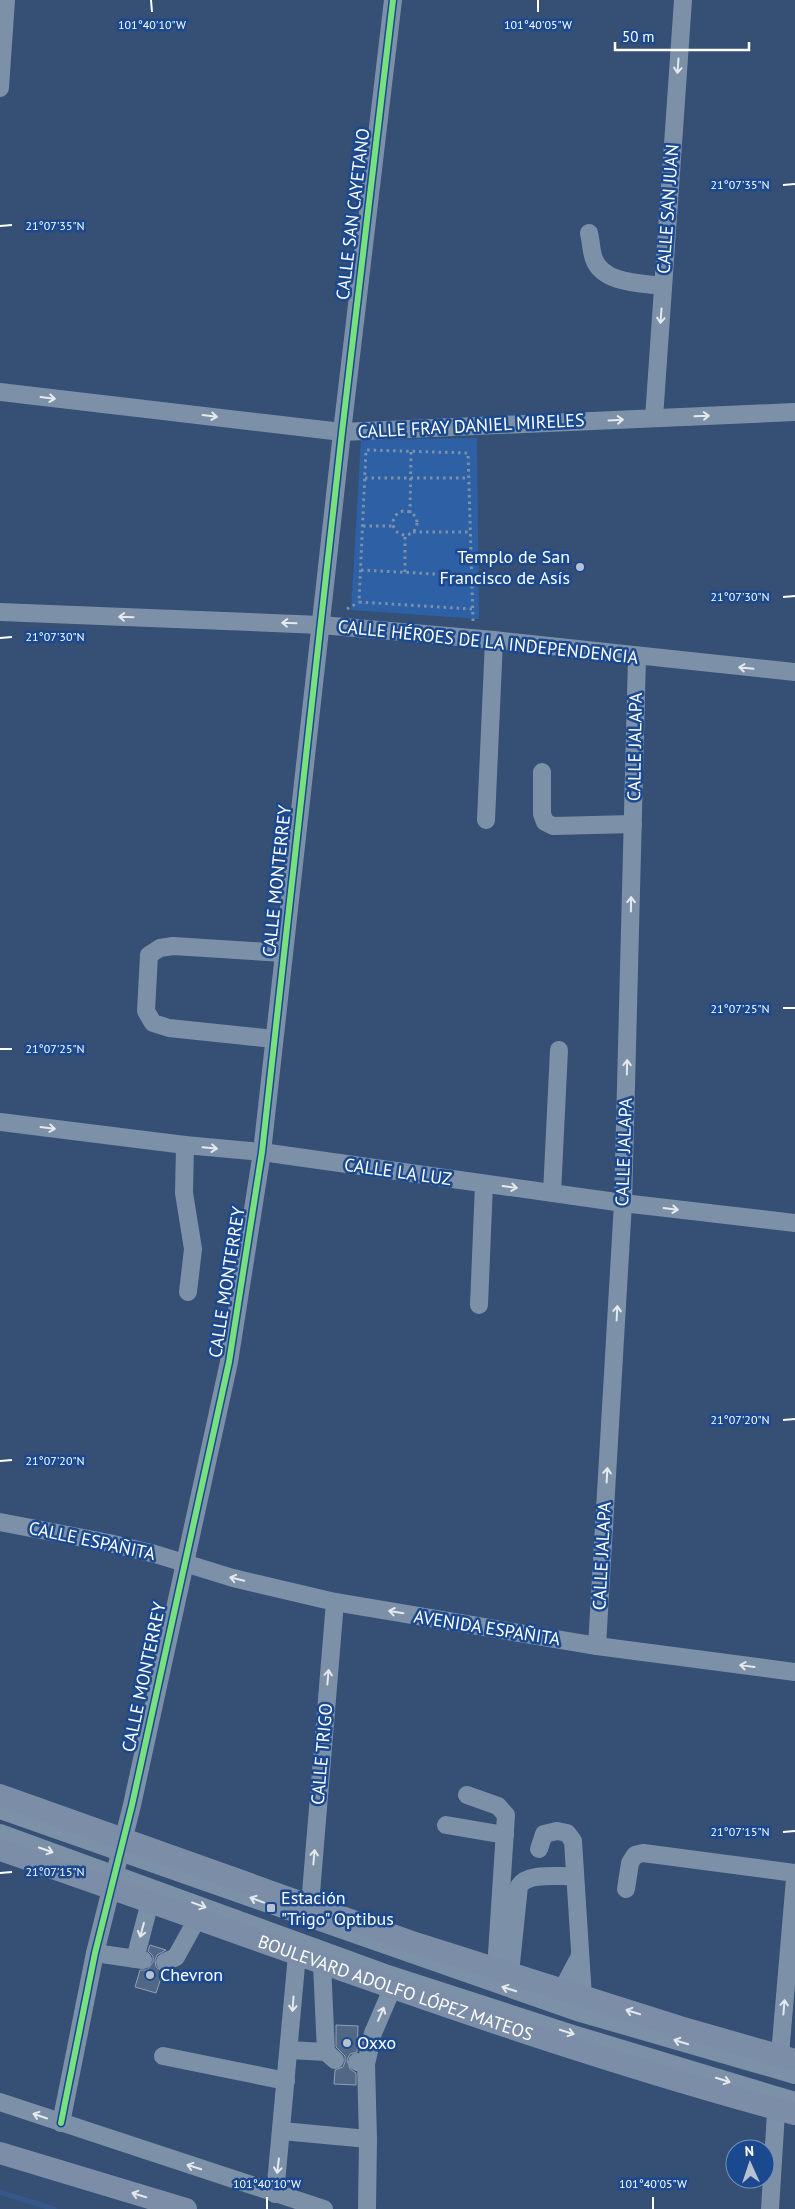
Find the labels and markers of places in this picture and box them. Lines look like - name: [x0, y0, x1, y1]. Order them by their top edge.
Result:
- place label: Templo de San Francisco de Asís: [440, 545, 570, 589]
- marker: Templo de San Francisco de Asís: [574, 561, 586, 573]
- place label: Estación "Trigo" Optibus: [281, 1886, 394, 1930]
- marker: Estación "Trigo" Optibus: [265, 1902, 277, 1914]
- place label: Chevron: [160, 1963, 223, 1986]
- marker: Chevron: [144, 1969, 156, 1981]
- place label: Oxxo: [357, 2031, 396, 2054]
- marker: Oxxo: [341, 2037, 353, 2049]

